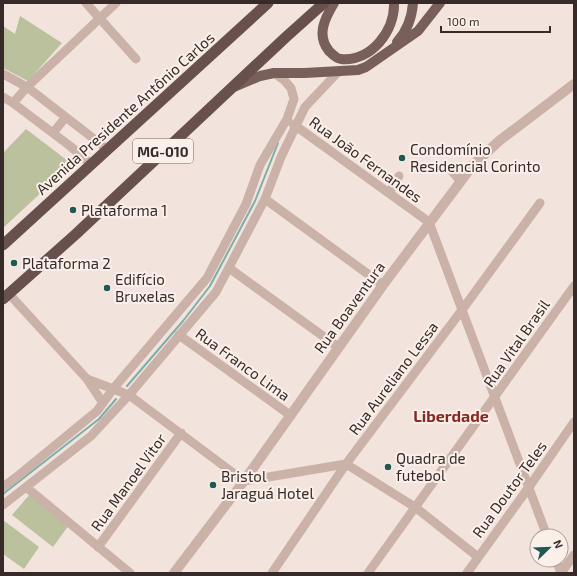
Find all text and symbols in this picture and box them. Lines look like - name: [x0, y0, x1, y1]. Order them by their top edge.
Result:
- scale bar: [441, 8, 550, 34]
- text: 100 m: [447, 14, 479, 28]
- street label: Avenida Presidente Antônio Carlos: [32, 28, 218, 198]
- street label: Rua João Fernandes: [306, 112, 426, 206]
- road number: MG-010: [133, 139, 193, 163]
- place label: Condomínio Residencial Corinto: [410, 140, 540, 175]
- marker: Condomínio Residencial Corinto: [397, 153, 407, 163]
- place label: Plataforma 1: [81, 201, 167, 219]
- marker: Plataforma 1: [68, 205, 78, 215]
- place label: Plataforma 2: [22, 254, 111, 272]
- marker: Plataforma 2: [9, 258, 19, 268]
- street label: Rua Boaventura: [310, 258, 388, 356]
- place label: Edifício Bruxelas: [115, 270, 175, 305]
- marker: Edifício Bruxelas: [102, 283, 112, 293]
- street label: Rua Vital Brasil: [479, 295, 553, 390]
- street label: Rua Aureliano Lessa: [345, 318, 441, 438]
- street label: Rua Franco Lima: [192, 324, 294, 404]
- district label: Liberdade: [413, 406, 489, 425]
- street label: Rua Manoel Vitor: [87, 430, 169, 534]
- street label: Rua Doutor Teles: [468, 437, 550, 541]
- place label: Quadra de futebol: [396, 449, 466, 484]
- marker: Quadra de futebol: [383, 462, 393, 472]
- place label: Bristol Jaraguá Hotel: [221, 467, 314, 502]
- marker: Bristol Jaraguá Hotel: [208, 480, 218, 490]
- north arrow: [529, 528, 569, 568]
- text: N: [551, 538, 566, 550]

